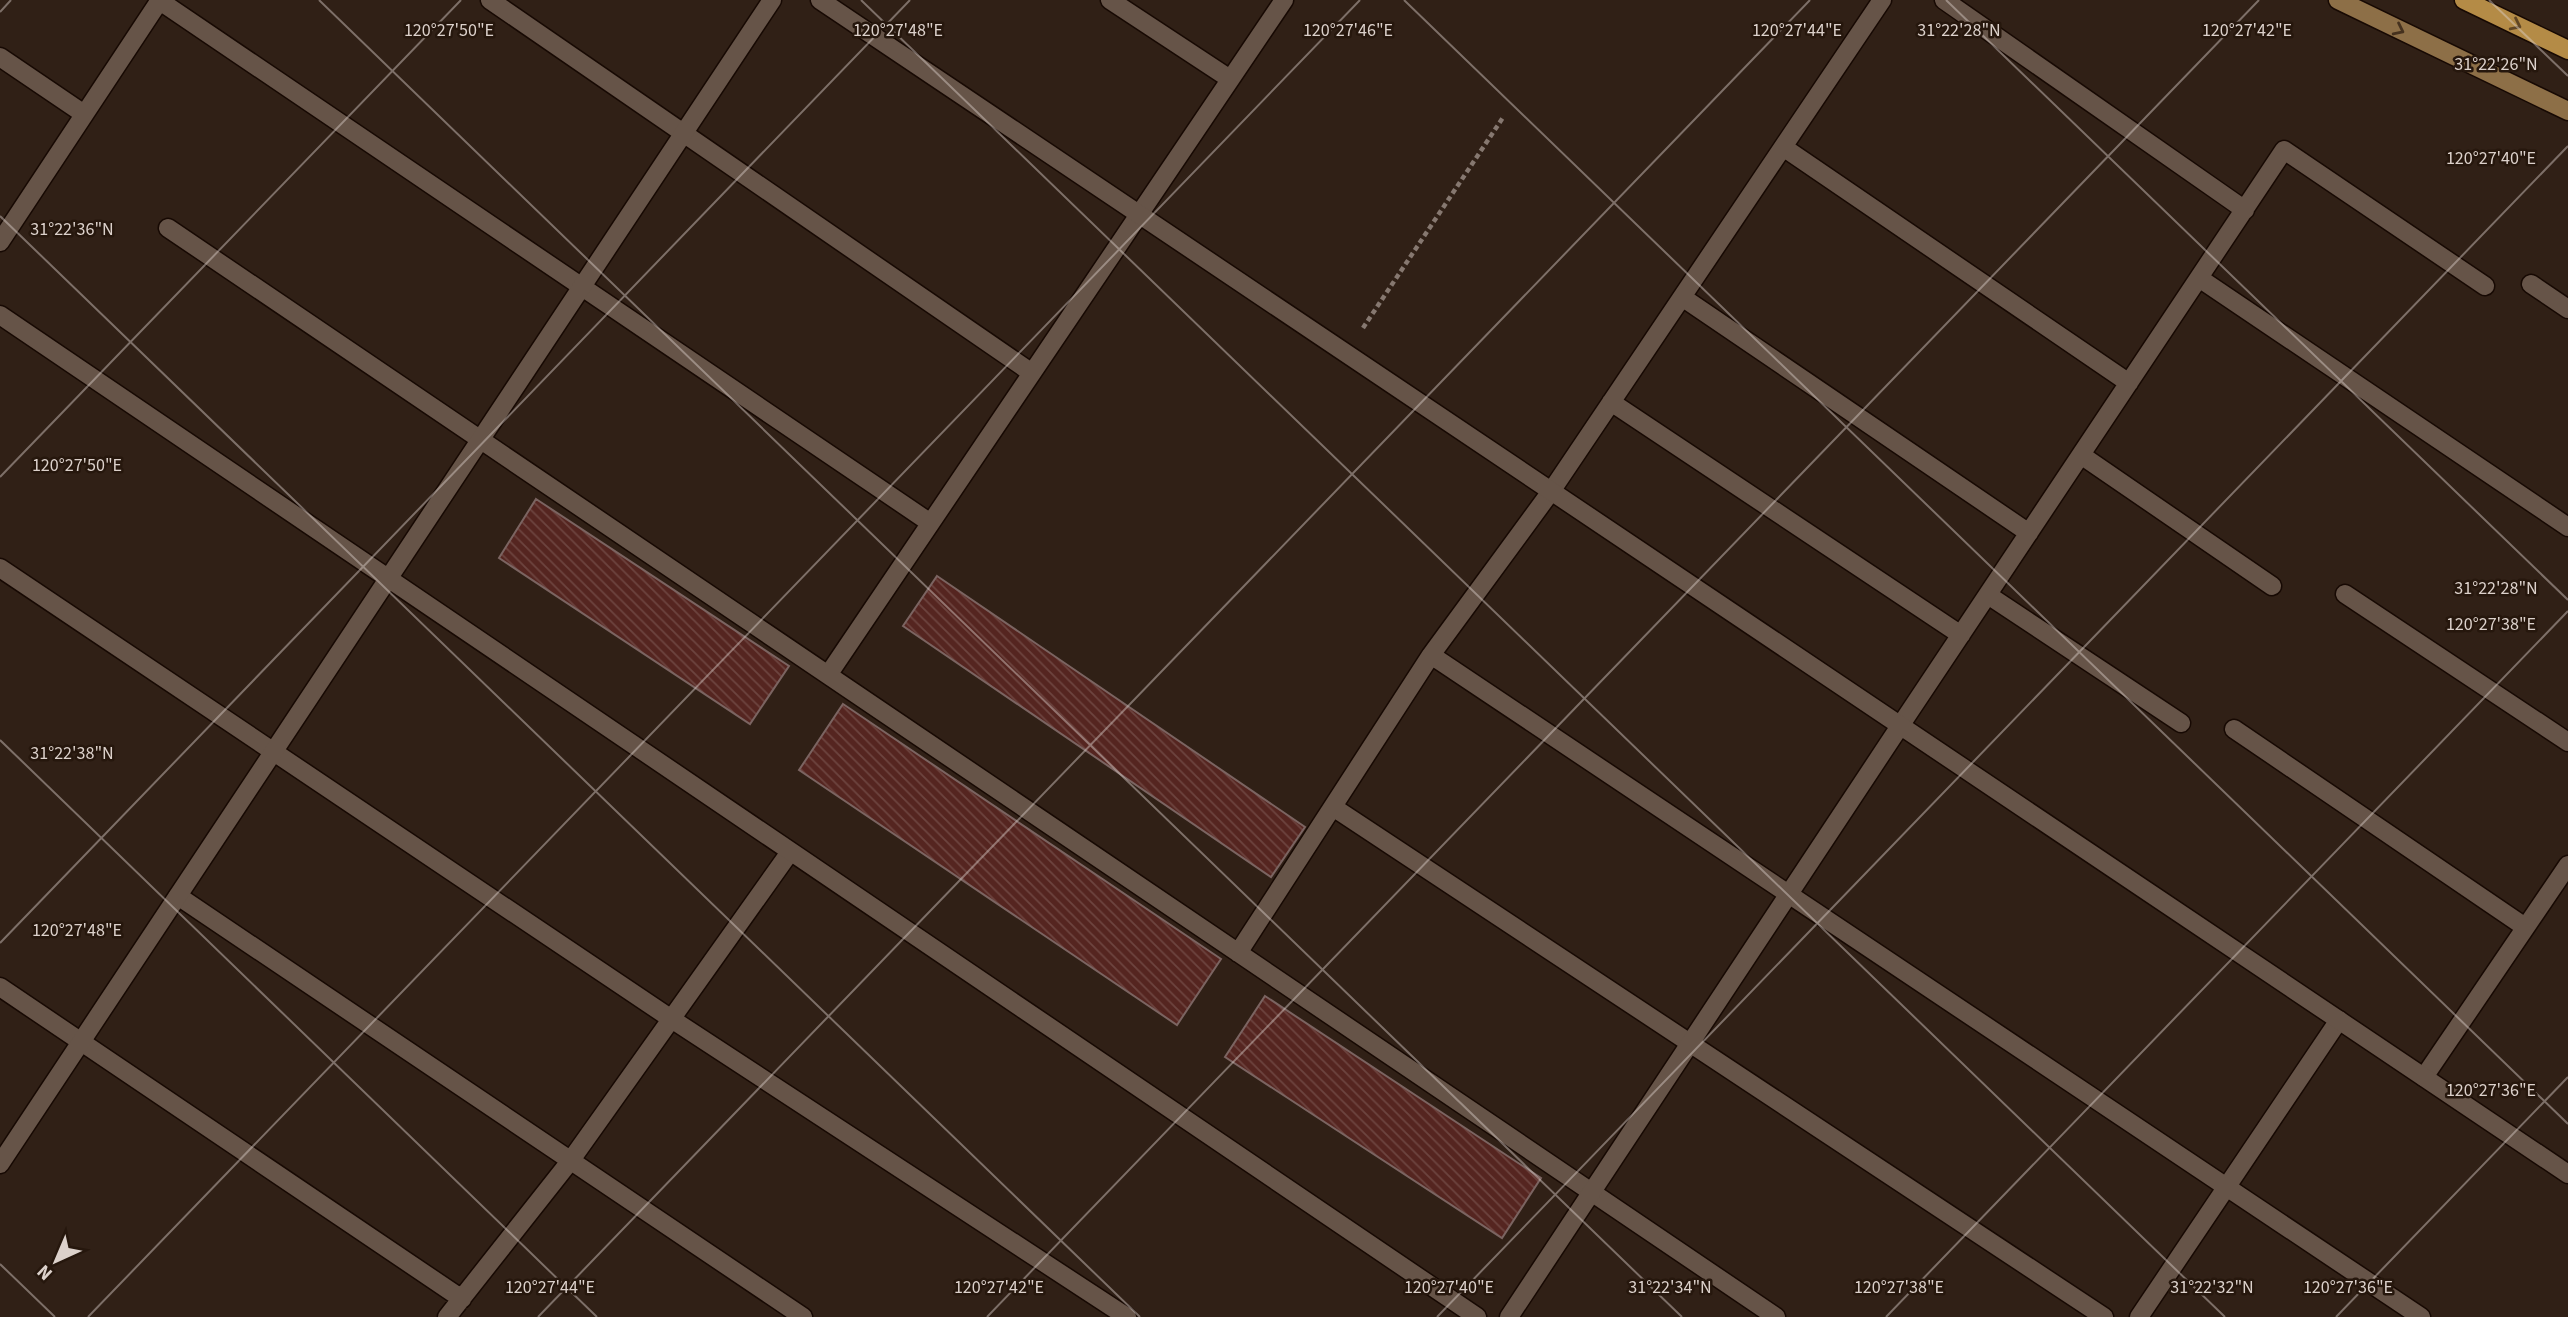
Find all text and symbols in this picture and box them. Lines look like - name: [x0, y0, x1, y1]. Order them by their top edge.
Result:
- one-way arrow: [2509, 17, 2521, 31]
- text: 120°27'50"E: [404, 18, 494, 43]
- text: 120°27'48"E: [853, 18, 943, 43]
- text: 120°27'46"E: [1303, 18, 1393, 43]
- text: 120°27'44"E: [1752, 18, 1842, 43]
- text: 31°22'28"N: [1917, 18, 2001, 43]
- text: 120°27'42"E: [2202, 18, 2292, 43]
- one-way arrow: [2392, 21, 2404, 35]
- text: 31°22'26"N: [2454, 52, 2538, 77]
- text: 120°27'40"E: [2446, 146, 2536, 171]
- text: 31°22'36"N: [30, 217, 114, 242]
- text: 120°27'50"E: [32, 453, 122, 478]
- text: 31°22'28"N: [2454, 576, 2538, 601]
- text: 120°27'38"E: [2446, 612, 2536, 637]
- text: 31°22'38"N: [30, 741, 114, 766]
- text: 120°27'48"E: [32, 918, 122, 943]
- text: 120°27'36"E: [2446, 1078, 2536, 1103]
- north arrow: [21, 1226, 91, 1296]
- text: N: [31, 1258, 59, 1286]
- text: 120°27'44"E: [505, 1275, 595, 1300]
- text: 120°27'42"E: [954, 1275, 1044, 1300]
- text: 120°27'40"E: [1404, 1275, 1494, 1300]
- text: 31°22'34"N: [1628, 1275, 1712, 1300]
- text: 120°27'38"E: [1854, 1275, 1944, 1300]
- text: 31°22'32"N: [2170, 1275, 2254, 1300]
- text: 120°27'36"E: [2303, 1275, 2393, 1300]

